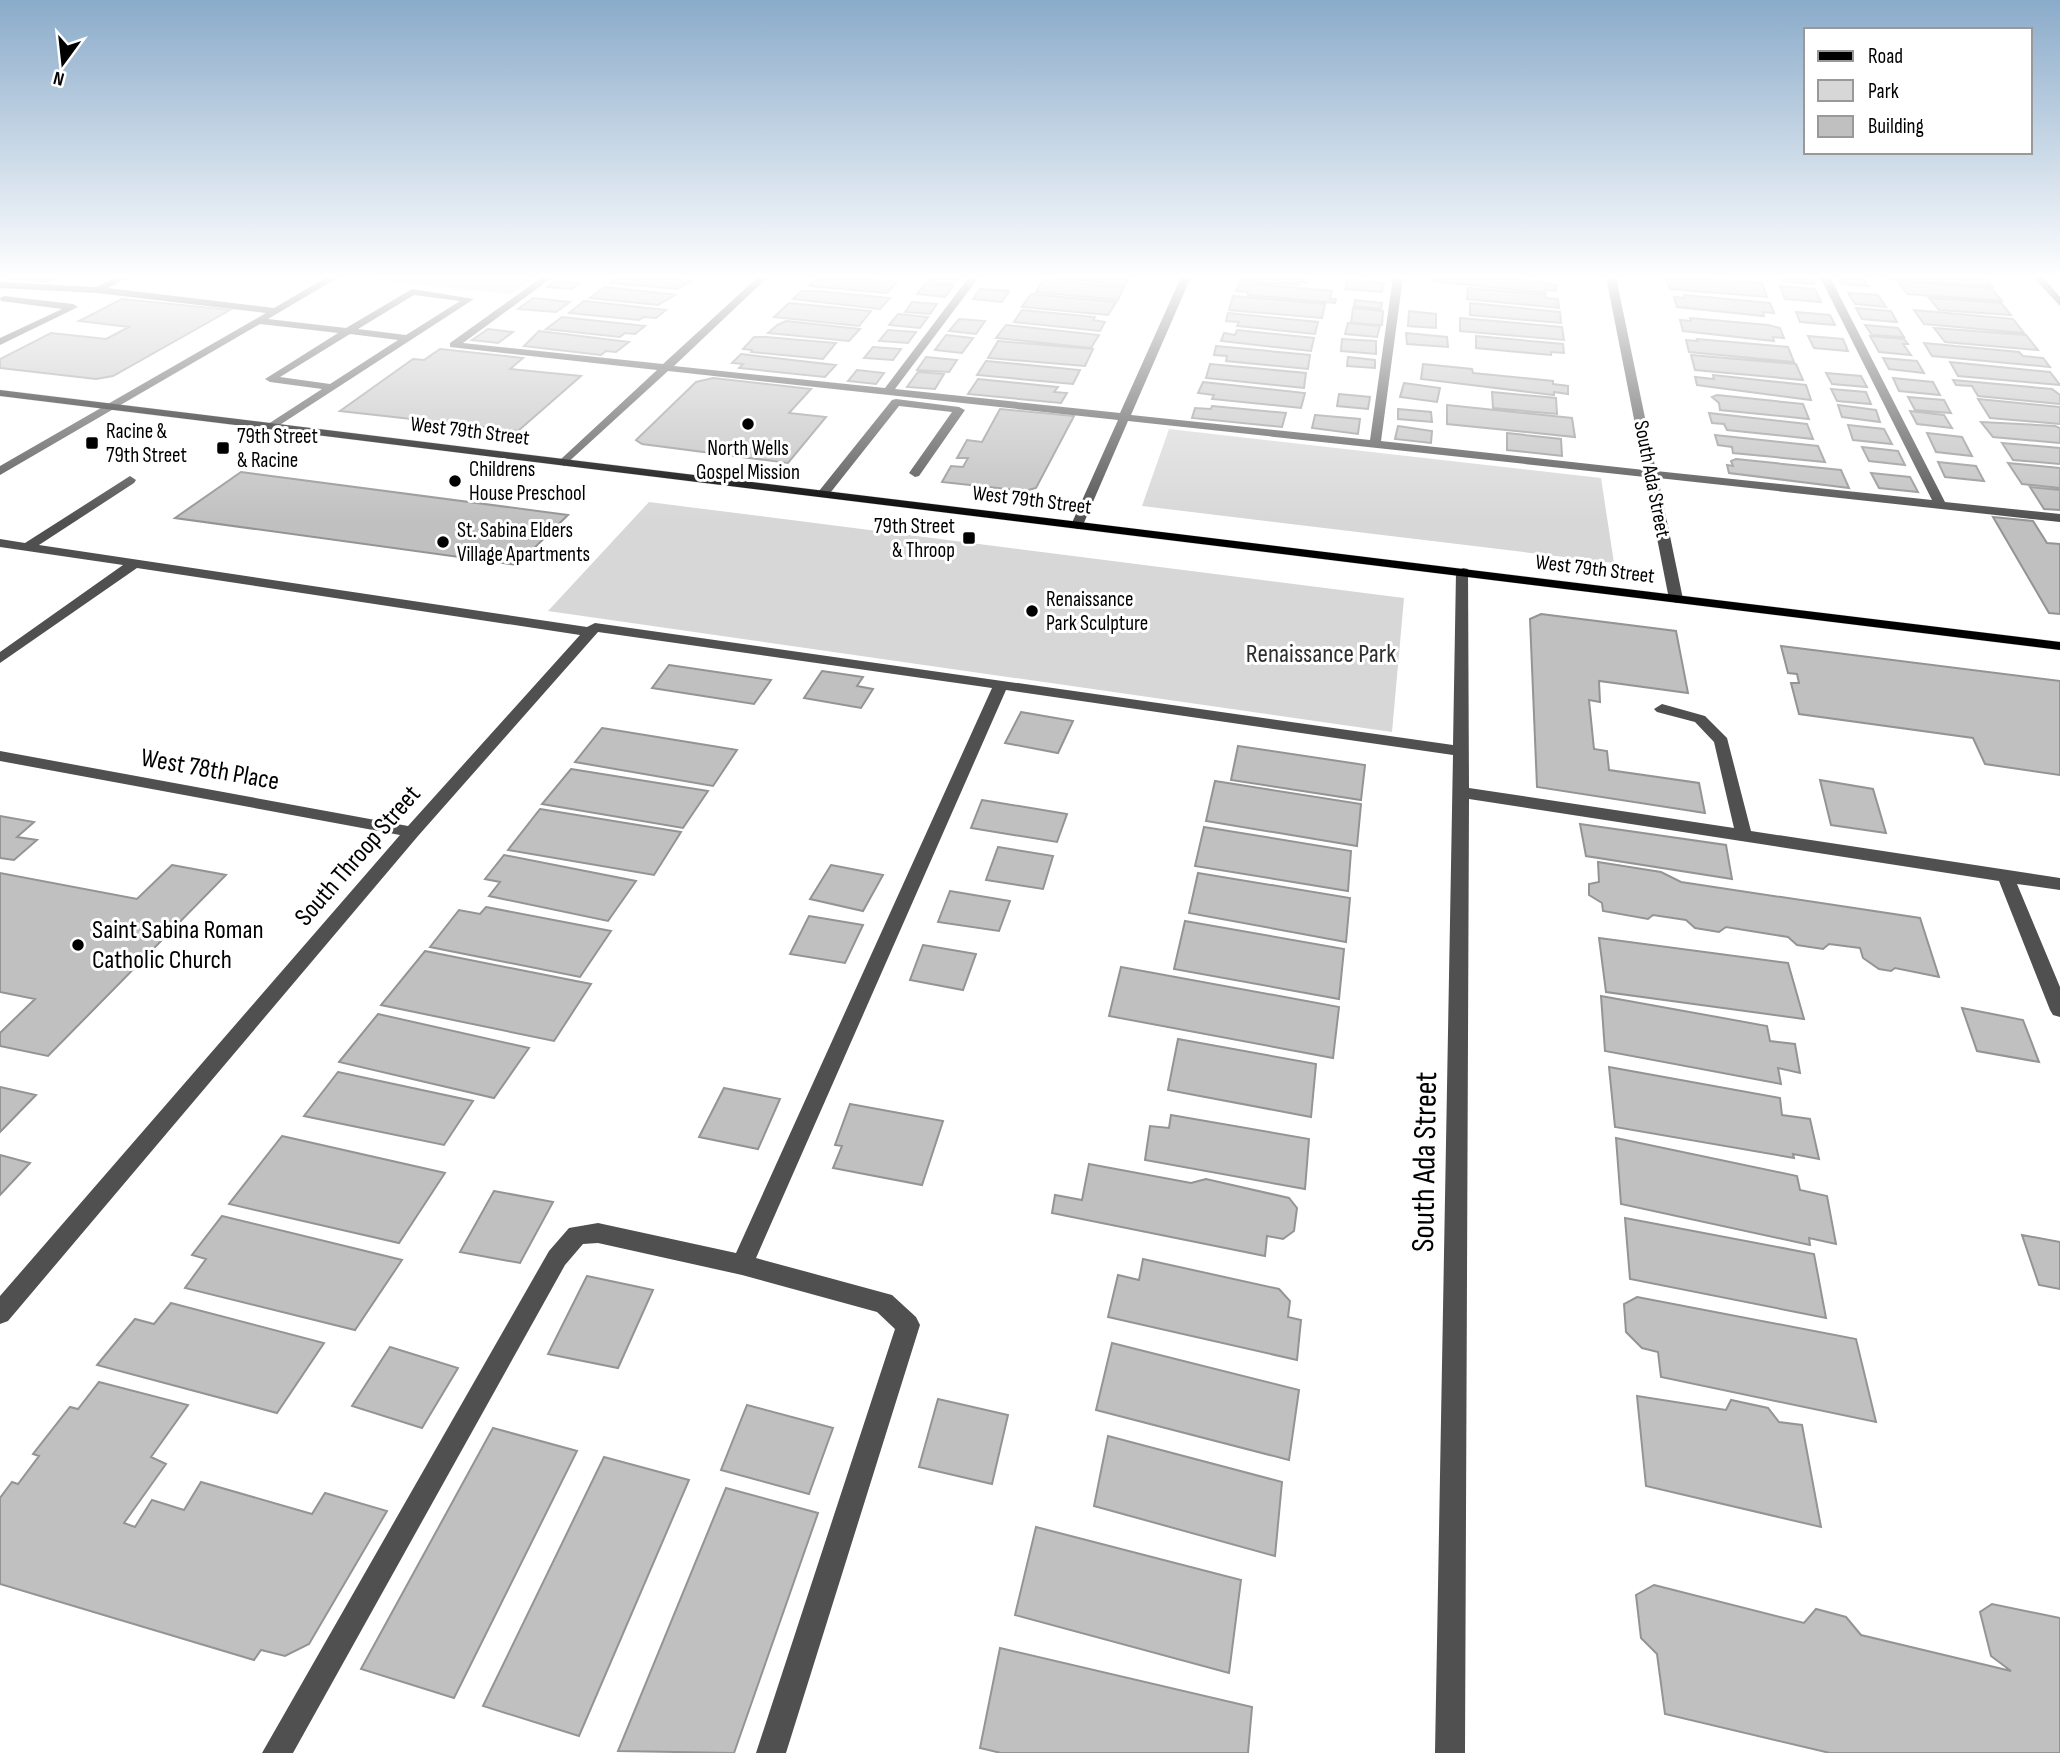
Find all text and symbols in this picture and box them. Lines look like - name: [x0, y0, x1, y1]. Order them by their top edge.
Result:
- north arrow: [28, 28, 98, 98]
- legend: [1804, 28, 2032, 154]
- text: Road: [1868, 44, 1903, 69]
- text: N: [51, 66, 67, 90]
- text: Park: [1868, 79, 1899, 104]
- text: Building: [1868, 114, 1924, 139]
- street label: West 79th Street: [409, 411, 531, 451]
- marker: North Wells Gospel Mission: [740, 416, 756, 432]
- street label: South Ada Street: [1628, 418, 1676, 540]
- place label: Racine & 79th Street: [106, 419, 187, 468]
- place label: 79th Street & Racine: [237, 424, 318, 473]
- marker: Racine & 79th Street: [84, 435, 100, 451]
- place label: North Wells Gospel Mission: [696, 436, 800, 485]
- marker: 79th Street & Racine: [215, 440, 231, 456]
- place label: Childrens House Preschool: [469, 457, 586, 506]
- marker: Childrens House Preschool: [447, 473, 463, 489]
- street label: West 79th Street: [971, 480, 1093, 520]
- place label: 79th Street & Throop: [874, 514, 955, 563]
- place label: St. Sabina Elders Village Apartments: [457, 518, 590, 567]
- marker: 79th Street & Throop: [961, 530, 977, 546]
- marker: St. Sabina Elders Village Apartments: [435, 534, 451, 550]
- street label: West 79th Street: [1534, 549, 1656, 589]
- place label: Renaissance Park Sculpture: [1046, 587, 1148, 636]
- marker: Renaissance Park Sculpture: [1024, 603, 1040, 619]
- park label: Renaissance Park: [1246, 639, 1396, 670]
- street label: West 78th Place: [138, 743, 282, 797]
- street label: South Throop Street: [289, 779, 427, 933]
- place label: Saint Sabina Roman Catholic Church: [92, 915, 264, 976]
- marker: Saint Sabina Roman Catholic Church: [70, 937, 86, 953]
- street label: South Ada Street: [1404, 1071, 1446, 1253]

